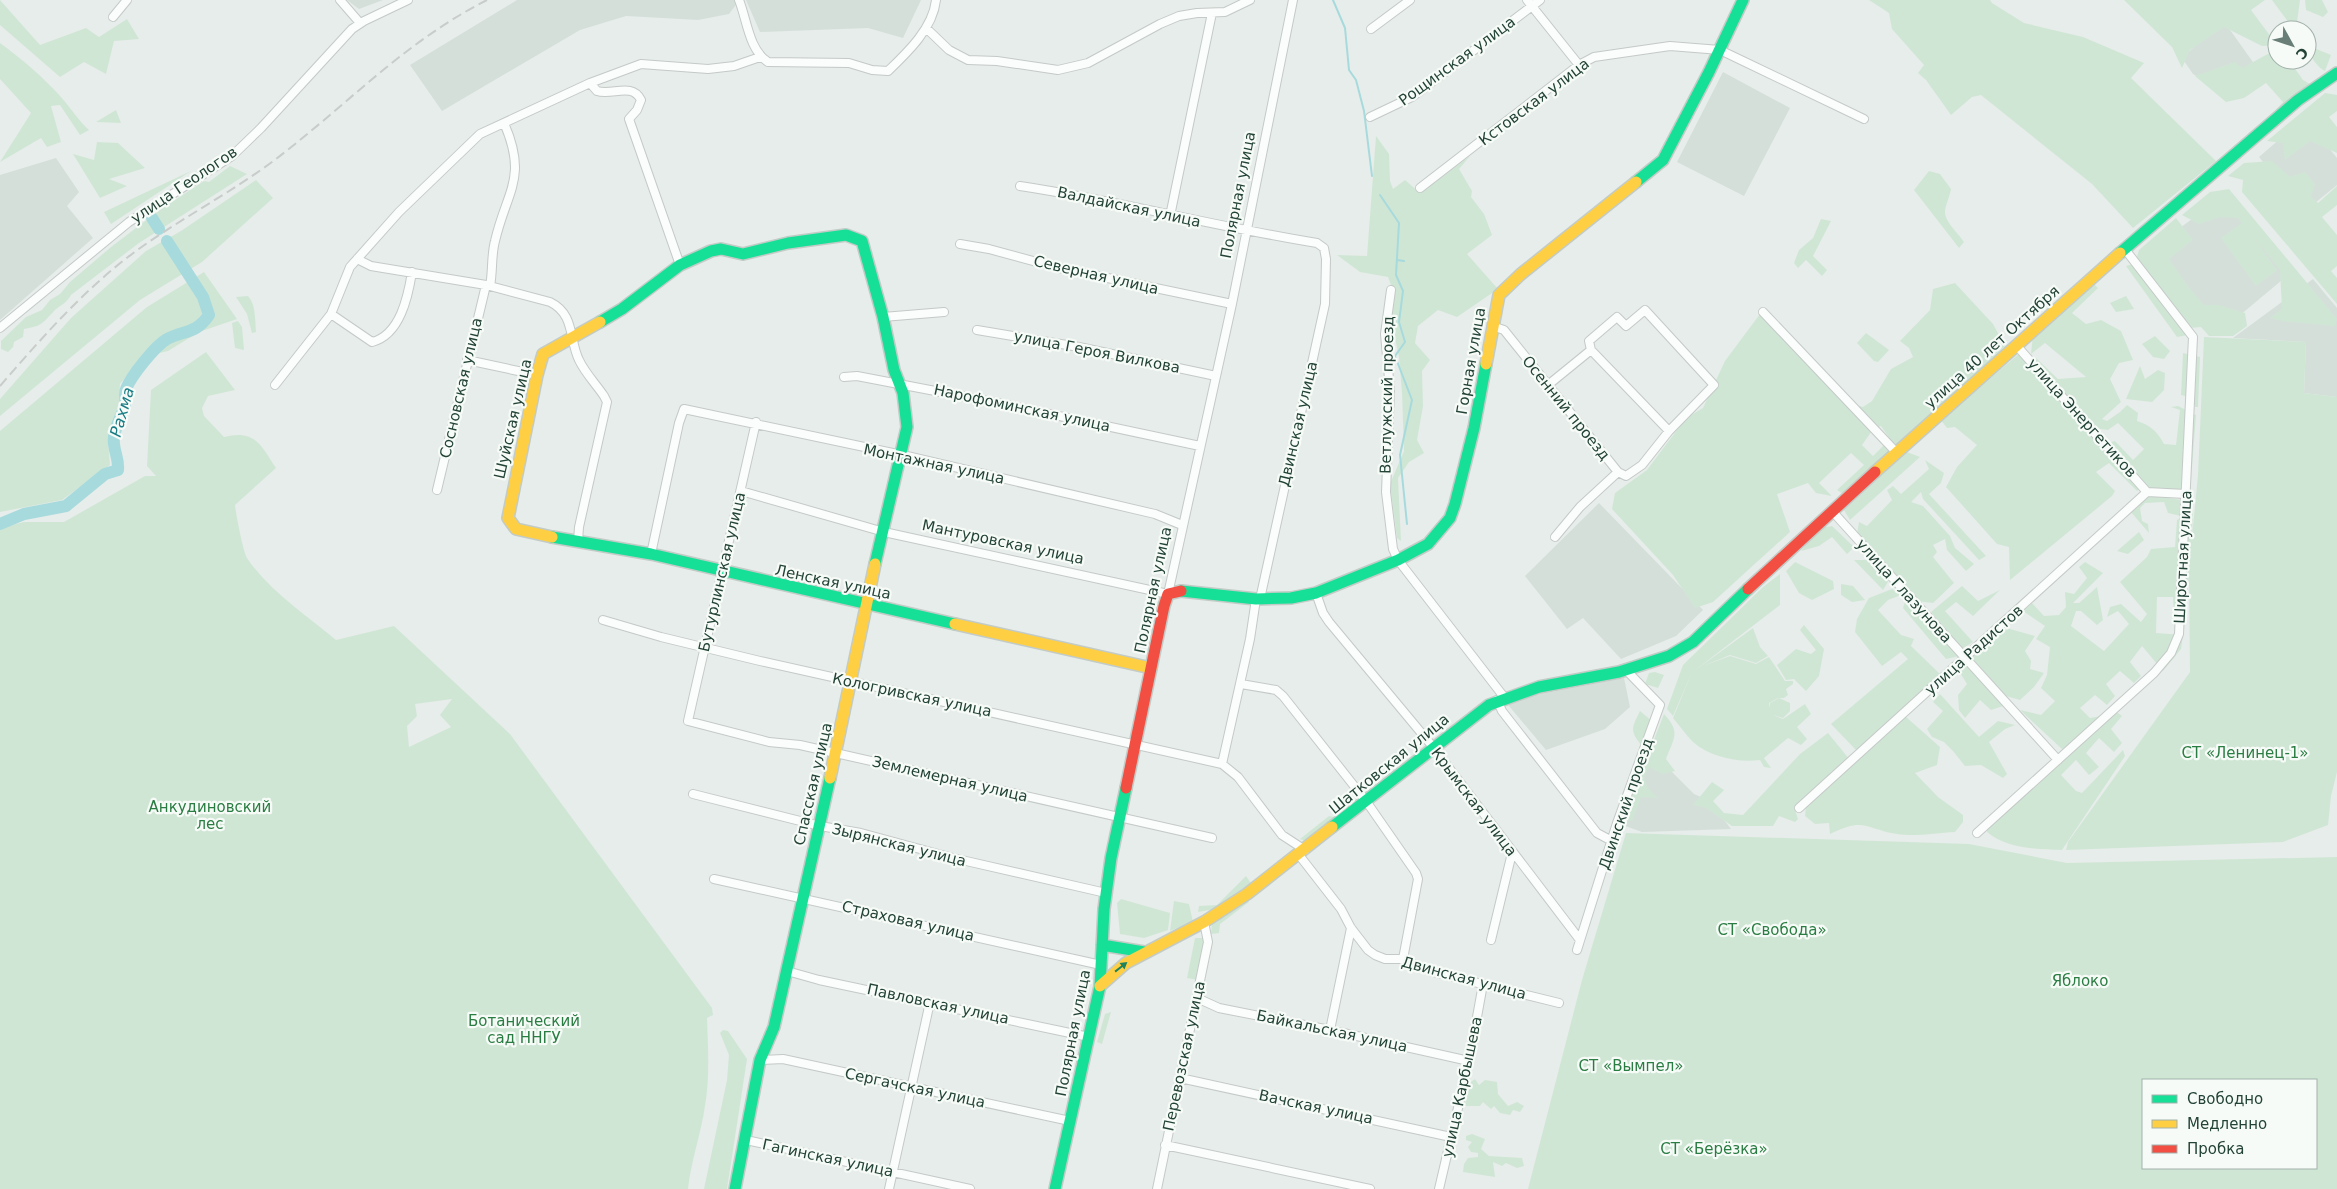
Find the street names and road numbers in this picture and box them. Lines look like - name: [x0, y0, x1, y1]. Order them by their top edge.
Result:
- street label: Рощинская улица: [1395, 13, 1519, 109]
- street label: Кстовская улица: [1475, 55, 1593, 149]
- street label: Полярная улица: [1217, 130, 1259, 260]
- street label: улица Геологов: [127, 143, 241, 227]
- street label: Валдайская улица: [1056, 183, 1202, 231]
- street label: Северная улица: [1032, 252, 1160, 298]
- street label: улица 40 лет Октября: [1921, 282, 2063, 412]
- street label: Горная улица: [1453, 306, 1489, 416]
- street label: Сосновская улица: [436, 316, 486, 460]
- street label: Ветлужский проезд: [1377, 316, 1397, 474]
- street label: улица Героя Вилкова: [1012, 327, 1182, 377]
- street label: Осенний проезд: [1518, 352, 1614, 464]
- street label: улица Энергетиков: [2024, 355, 2140, 481]
- street label: Шуйская улица: [490, 357, 536, 481]
- street label: Двинская улица: [1275, 360, 1321, 488]
- street label: Нарофоминская улица: [932, 380, 1112, 436]
- street label: Монтажная улица: [862, 440, 1006, 488]
- street label: Бутурлинская улица: [695, 490, 749, 654]
- street label: Широтная улица: [2171, 490, 2195, 624]
- street label: Мантуровская улица: [920, 516, 1086, 568]
- street label: Полярная улица: [1131, 525, 1175, 655]
- street label: улица Глазунова: [1852, 535, 1956, 647]
- street label: Ленская улица: [773, 561, 893, 603]
- street label: улица Радистов: [1921, 601, 2027, 699]
- street label: Кологривская улица: [831, 669, 993, 721]
- street label: Шатковская улица: [1325, 710, 1453, 818]
- street label: Спасская улица: [790, 721, 836, 847]
- street label: Двинский проезд: [1595, 736, 1657, 872]
- street label: Крымская улица: [1427, 744, 1521, 860]
- street label: Землемерная улица: [870, 752, 1030, 806]
- street label: Зырянская улица: [830, 820, 968, 870]
- street label: Страховая улица: [840, 897, 976, 945]
- street label: Двинская улица: [1400, 953, 1528, 1003]
- street label: Полярная улица: [1052, 968, 1094, 1098]
- street label: Перевозская улица: [1159, 979, 1209, 1133]
- street label: Павловская улица: [865, 980, 1011, 1028]
- street label: Байкальская улица: [1255, 1006, 1409, 1056]
- street label: улица Карбышева: [1438, 1015, 1486, 1159]
- street label: Сергачская улица: [843, 1064, 987, 1112]
- street label: Вачская улица: [1257, 1086, 1375, 1128]
- street label: Гагинская улица: [761, 1135, 895, 1181]

